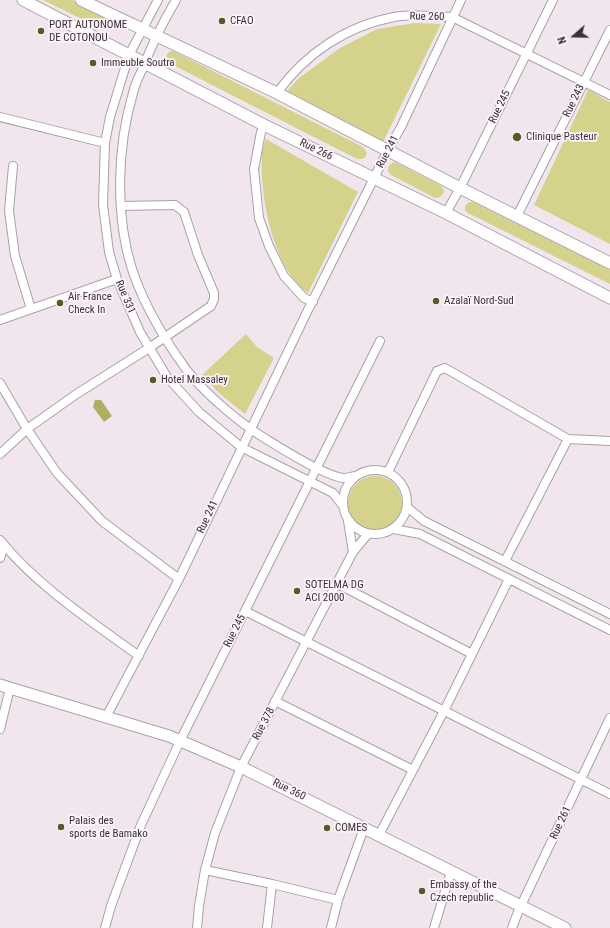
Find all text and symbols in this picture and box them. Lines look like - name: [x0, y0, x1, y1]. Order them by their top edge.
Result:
- street label: Rue 260: [409, 10, 445, 24]
- place label: CFAO: [230, 14, 254, 28]
- marker: CFAO: [217, 16, 227, 26]
- north arrow: [554, 16, 594, 56]
- place label: PORT AUTONOME DE COTONOU: [49, 18, 127, 44]
- marker: PORT AUTONOME DE COTONOU: [36, 26, 46, 36]
- text: N: [555, 35, 570, 46]
- place label: Immeuble Soutra: [101, 56, 175, 70]
- marker: Immeuble Soutra: [88, 58, 98, 68]
- street label: Rue 243: [560, 82, 588, 120]
- street label: Rue 245: [486, 88, 514, 126]
- place label: Clinique Pasteur: [526, 130, 597, 144]
- marker: Clinique Pasteur: [511, 131, 523, 143]
- street label: Rue 241: [374, 133, 402, 171]
- street label: Rue 266: [297, 136, 335, 164]
- street label: Rue 331: [112, 278, 138, 316]
- place label: Air France Check In: [68, 290, 112, 316]
- place label: Azalaï Nord-Sud: [444, 294, 514, 308]
- marker: Azalaï Nord-Sud: [431, 296, 441, 306]
- marker: Air France Check In: [55, 298, 65, 308]
- place label: Hotel Massaley: [161, 373, 228, 387]
- marker: Hotel Massaley: [148, 375, 158, 385]
- street label: Rue 241: [195, 498, 221, 536]
- place label: SOTELMA DG ACI 2000: [305, 578, 364, 604]
- marker: SOTELMA DG ACI 2000: [292, 586, 302, 596]
- street label: Rue 245: [221, 612, 249, 650]
- street label: Rue 378: [250, 705, 278, 743]
- street label: Rue 360: [270, 776, 308, 804]
- street label: Rue 261: [548, 804, 574, 842]
- place label: Palais des sports de Bamako: [69, 814, 148, 840]
- place label: COMES: [335, 821, 367, 835]
- marker: Palais des sports de Bamako: [56, 822, 66, 832]
- marker: COMES: [322, 823, 332, 833]
- place label: Embassy of the Czech republic: [430, 878, 497, 904]
- marker: Embassy of the Czech republic: [417, 886, 427, 896]

